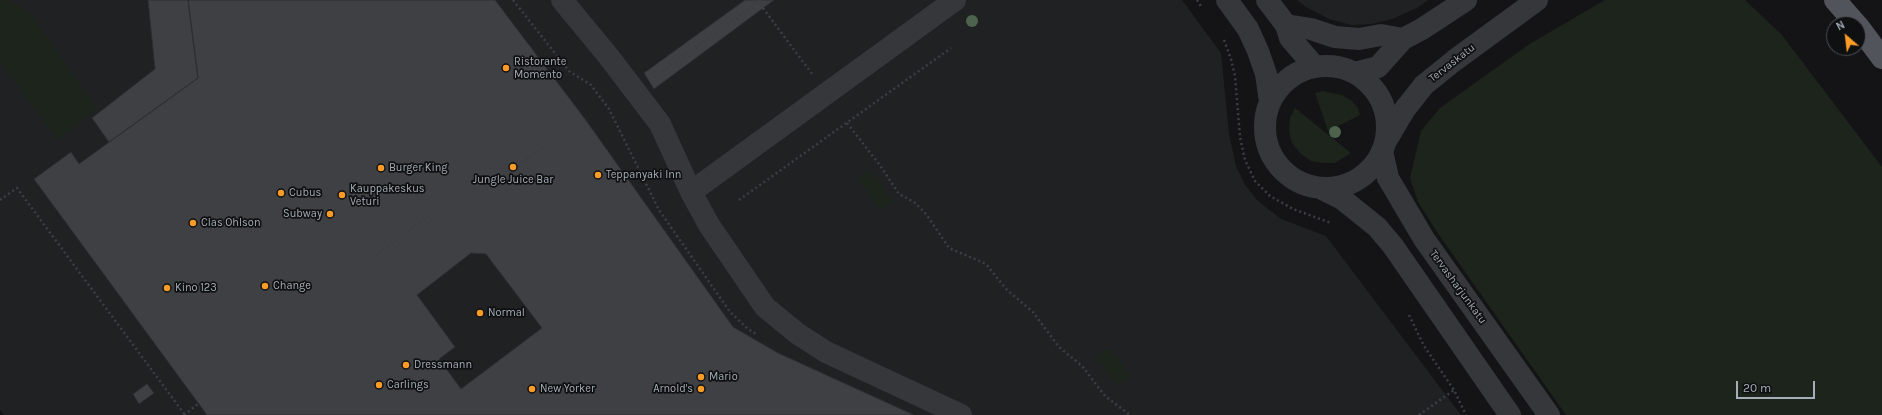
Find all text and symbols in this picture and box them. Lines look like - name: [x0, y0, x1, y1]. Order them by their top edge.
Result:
- north arrow: [1826, 16, 1866, 56]
- text: N: [1834, 18, 1847, 33]
- street label: Tervaskatu: [1426, 41, 1478, 85]
- place label: Ristorante Momento: [514, 55, 566, 81]
- marker: Ristorante Momento: [501, 63, 511, 73]
- place label: Burger King: [389, 161, 448, 175]
- marker: Jungle Juice Bar: [508, 162, 518, 172]
- marker: Burger King: [376, 163, 386, 173]
- place label: Teppanyaki Inn: [606, 168, 682, 182]
- marker: Teppanyaki Inn: [593, 170, 603, 180]
- place label: Jungle Juice Bar: [473, 173, 553, 187]
- place label: Kauppakeskus Veturi: [350, 182, 425, 208]
- place label: Cubus: [289, 186, 321, 200]
- marker: Cubus: [276, 188, 286, 198]
- marker: Kauppakeskus Veturi: [337, 190, 347, 200]
- place label: Subway: [283, 207, 322, 221]
- marker: Subway: [325, 209, 335, 219]
- place label: Clas Ohlson: [201, 216, 261, 230]
- marker: Clas Ohlson: [188, 218, 198, 228]
- street label: Tervasharjunkatu: [1427, 247, 1489, 327]
- place label: Change: [273, 279, 311, 293]
- place label: Kino 123: [175, 281, 217, 295]
- marker: Change: [260, 281, 270, 291]
- marker: Kino 123: [162, 283, 172, 293]
- place label: Normal: [488, 306, 525, 320]
- marker: Normal: [475, 308, 485, 318]
- place label: Dressmann: [414, 358, 472, 372]
- marker: Dressmann: [401, 360, 411, 370]
- place label: Mario: [709, 370, 738, 384]
- marker: Mario: [696, 372, 706, 382]
- scale bar: [1738, 373, 1817, 399]
- place label: Carlings: [387, 378, 429, 392]
- marker: Carlings: [374, 380, 384, 390]
- text: 20 m: [1743, 381, 1771, 395]
- place label: New Yorker: [540, 382, 595, 396]
- place label: Arnold's: [653, 382, 693, 396]
- marker: New Yorker: [527, 384, 537, 394]
- marker: Arnold's: [696, 384, 706, 394]

